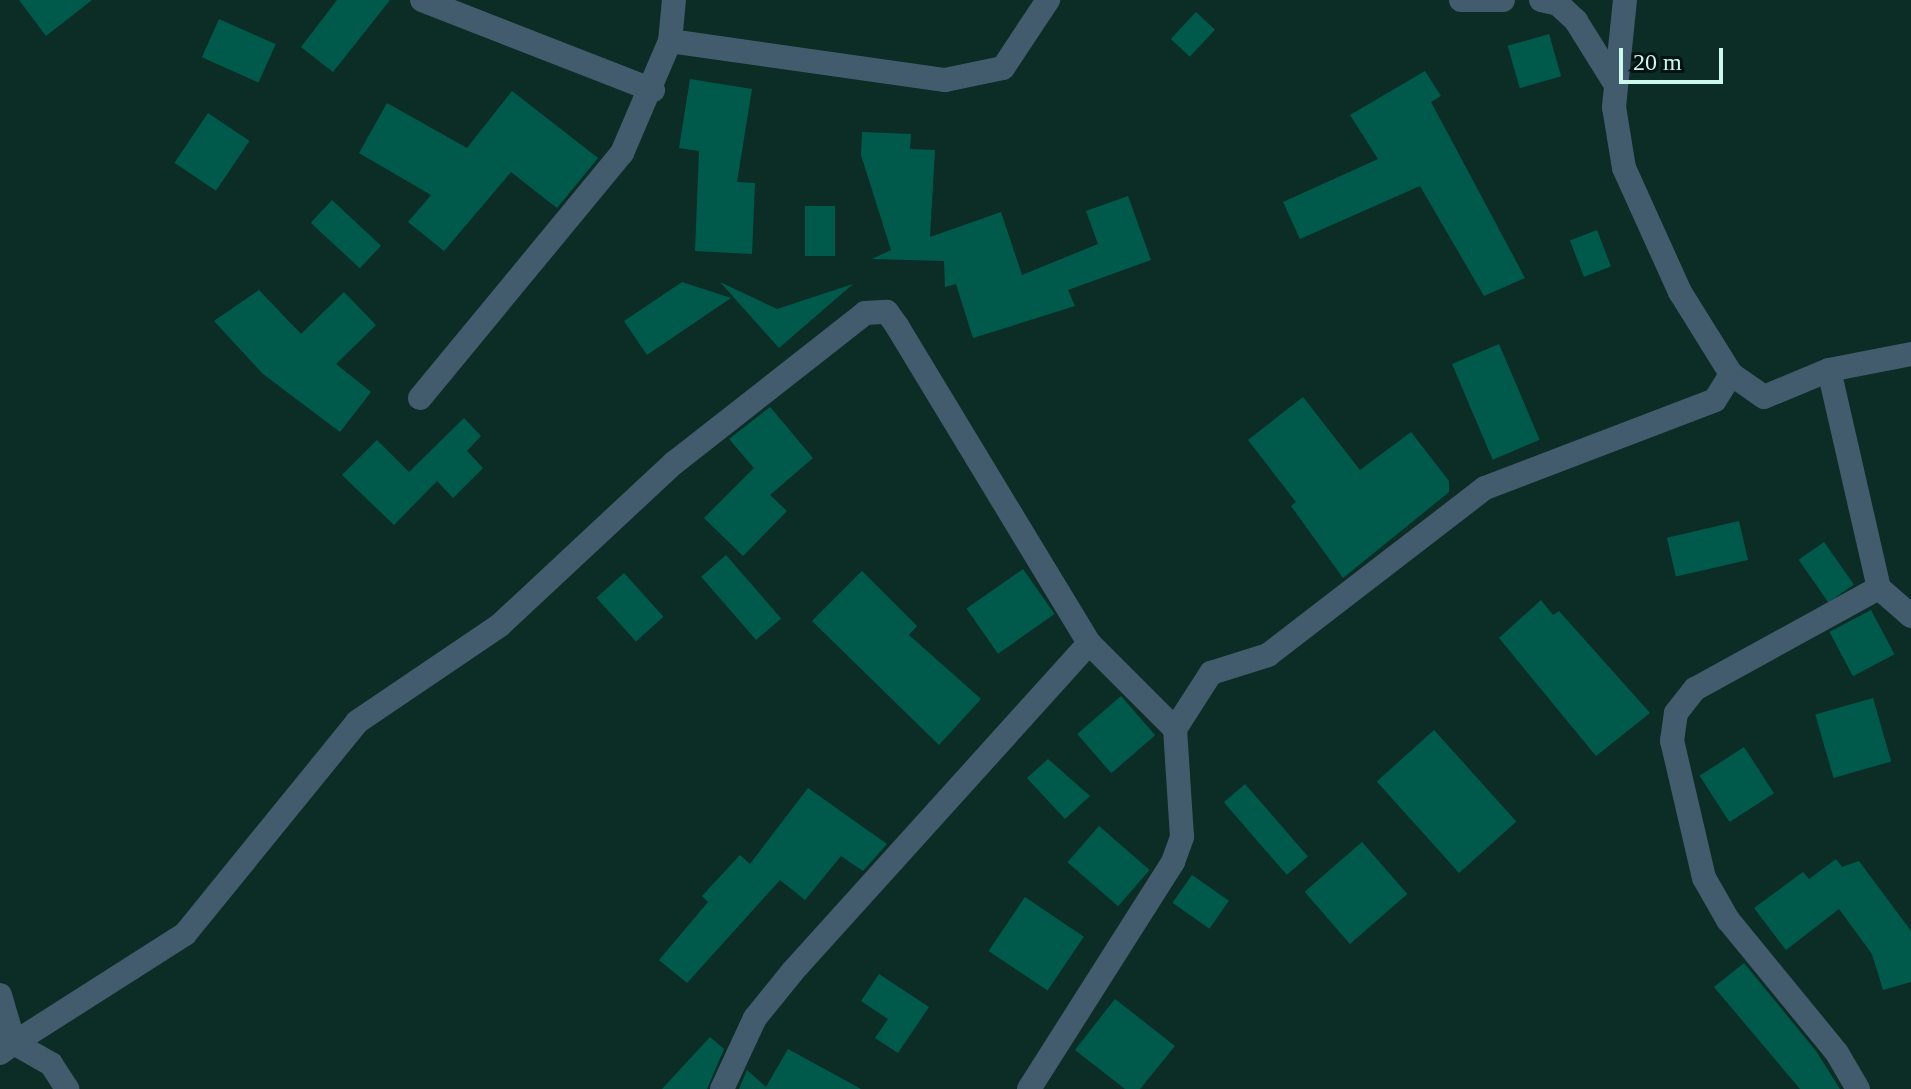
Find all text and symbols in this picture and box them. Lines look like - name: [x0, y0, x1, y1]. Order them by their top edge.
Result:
- scale bar: [1623, 32, 1727, 82]
- text: 20 m: [1633, 49, 1682, 75]

